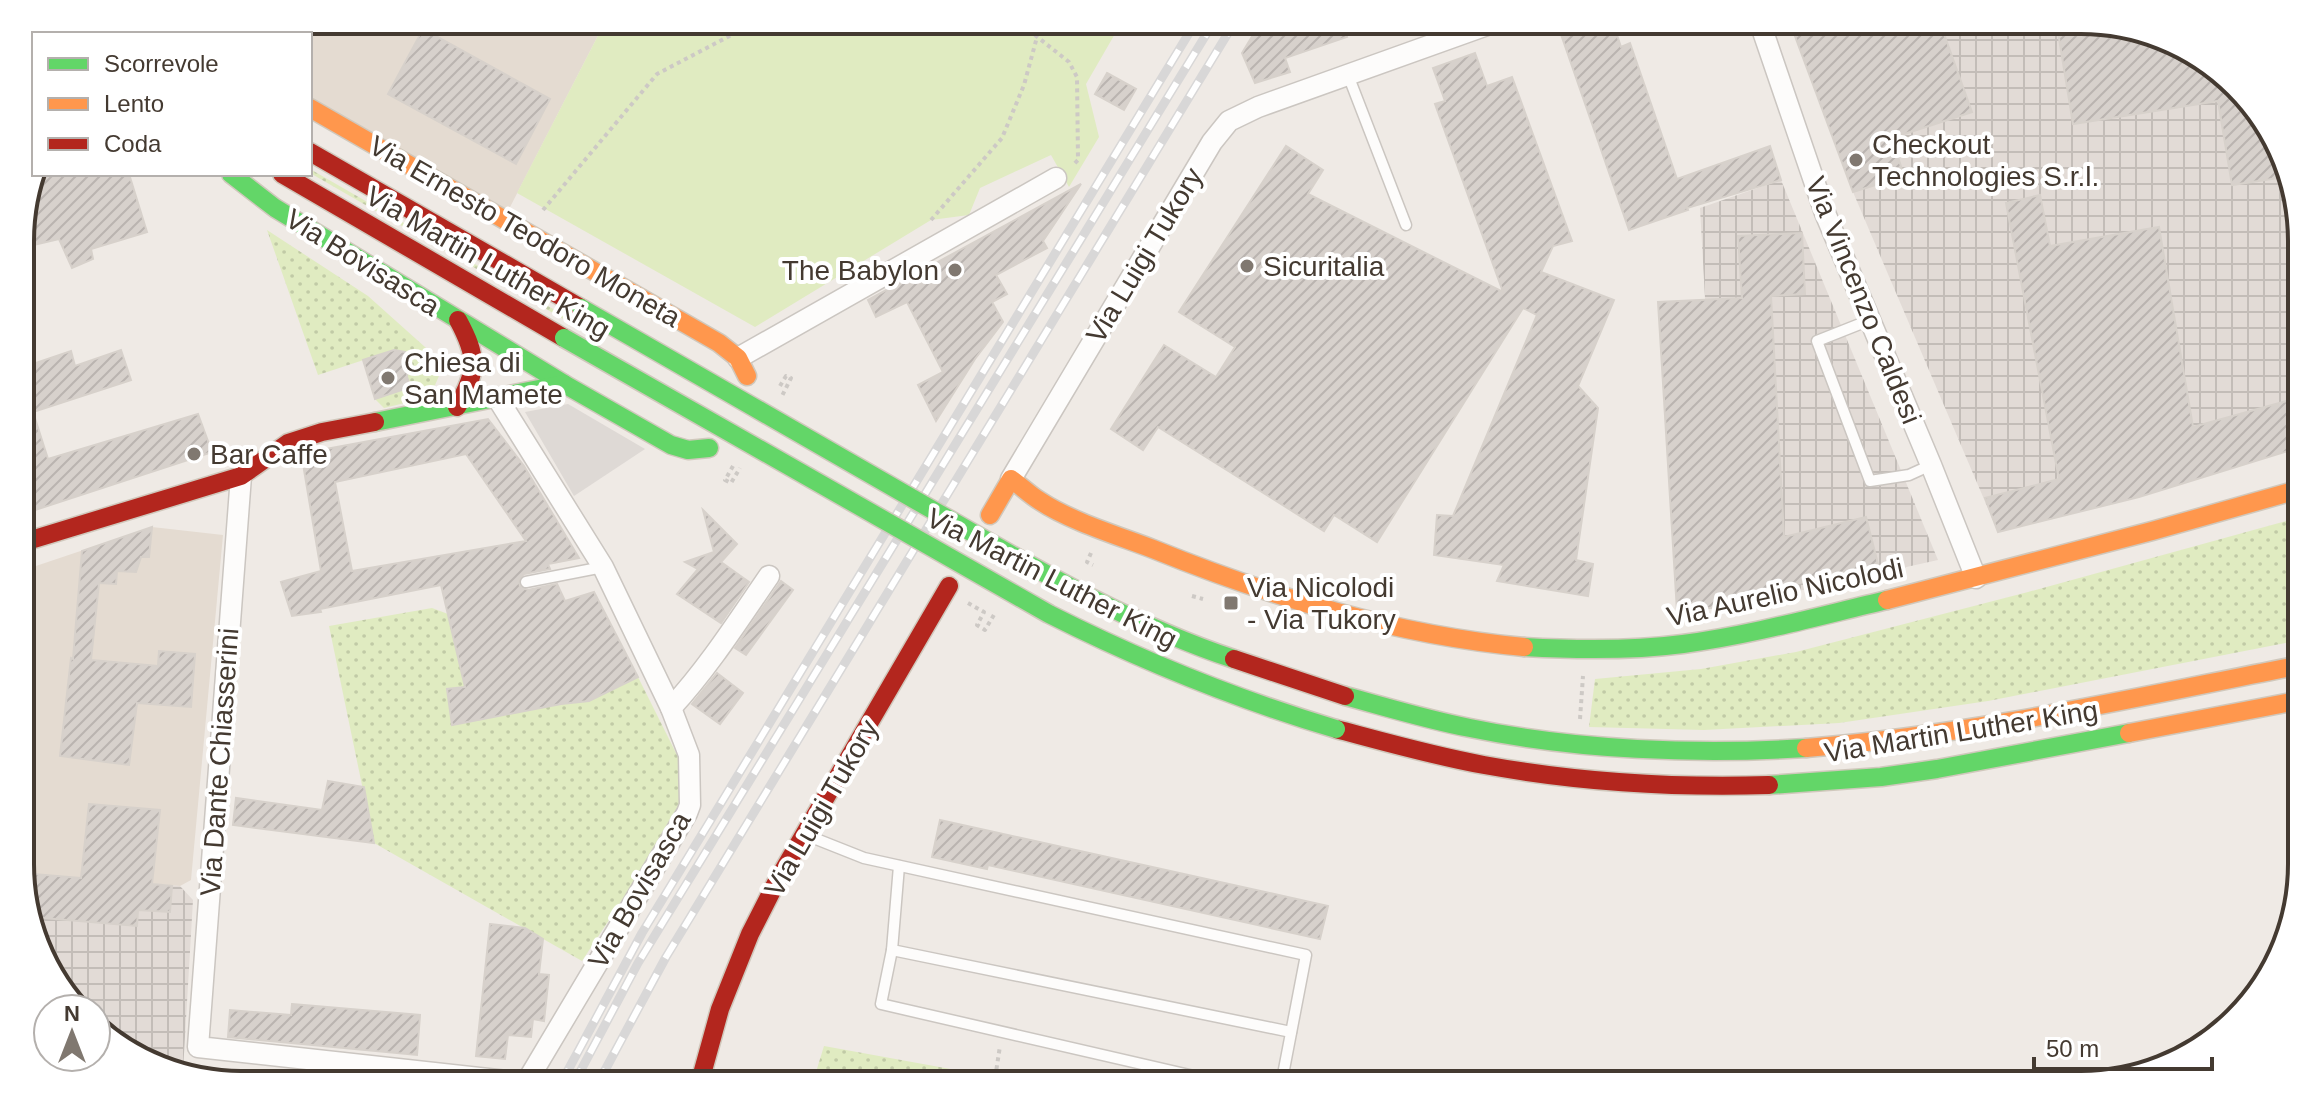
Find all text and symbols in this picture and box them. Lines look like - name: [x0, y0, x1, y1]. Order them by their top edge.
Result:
- legend: [32, 32, 312, 176]
- text: Scorrevole: [104, 50, 219, 77]
- text: Lento: [104, 90, 164, 117]
- place label: Checkout Technologies S.r.l.: [1872, 129, 2099, 192]
- text: Coda: [104, 130, 162, 157]
- street label: Via Ernesto Teodoro Moneta: [364, 130, 686, 334]
- marker: Checkout Technologies S.r.l.: [1847, 151, 1865, 169]
- street label: Via Luigi Tukory: [1080, 162, 1209, 348]
- street label: Via Vincenzo Caldesi: [1800, 172, 1927, 428]
- street label: Via Martin Luther King: [360, 180, 615, 345]
- street label: Via Bovisasca: [280, 203, 446, 322]
- place label: Sicuritalia: [1263, 251, 1385, 282]
- place label: The Babylon: [782, 255, 939, 286]
- marker: Sicuritalia: [1238, 257, 1256, 275]
- marker: The Babylon: [946, 261, 964, 279]
- place label: Chiesa di San Mamete: [404, 347, 563, 410]
- marker: Chiesa di San Mamete: [379, 369, 397, 387]
- place label: Bar Caffe: [210, 439, 328, 470]
- marker: Bar Caffe: [185, 445, 203, 463]
- street label: Via Martin Luther King: [922, 502, 1182, 655]
- street label: Via Aurelio Nicolodi: [1664, 552, 1906, 633]
- place label: Via Nicolodi - Via Tukory: [1247, 572, 1396, 635]
- marker: Via Nicolodi - Via Tukory: [1222, 594, 1240, 612]
- street label: Via Dante Chiasserini: [195, 627, 244, 897]
- street label: Via Martin Luther King: [1822, 695, 2100, 768]
- street label: Via Luigi Tukory: [758, 714, 885, 902]
- street label: Via Bovisasca: [582, 806, 697, 974]
- north arrow: [32, 993, 112, 1073]
- text: N: [64, 1001, 80, 1026]
- scale bar: [2034, 1021, 2212, 1071]
- text: 50 m: [2046, 1035, 2099, 1062]

